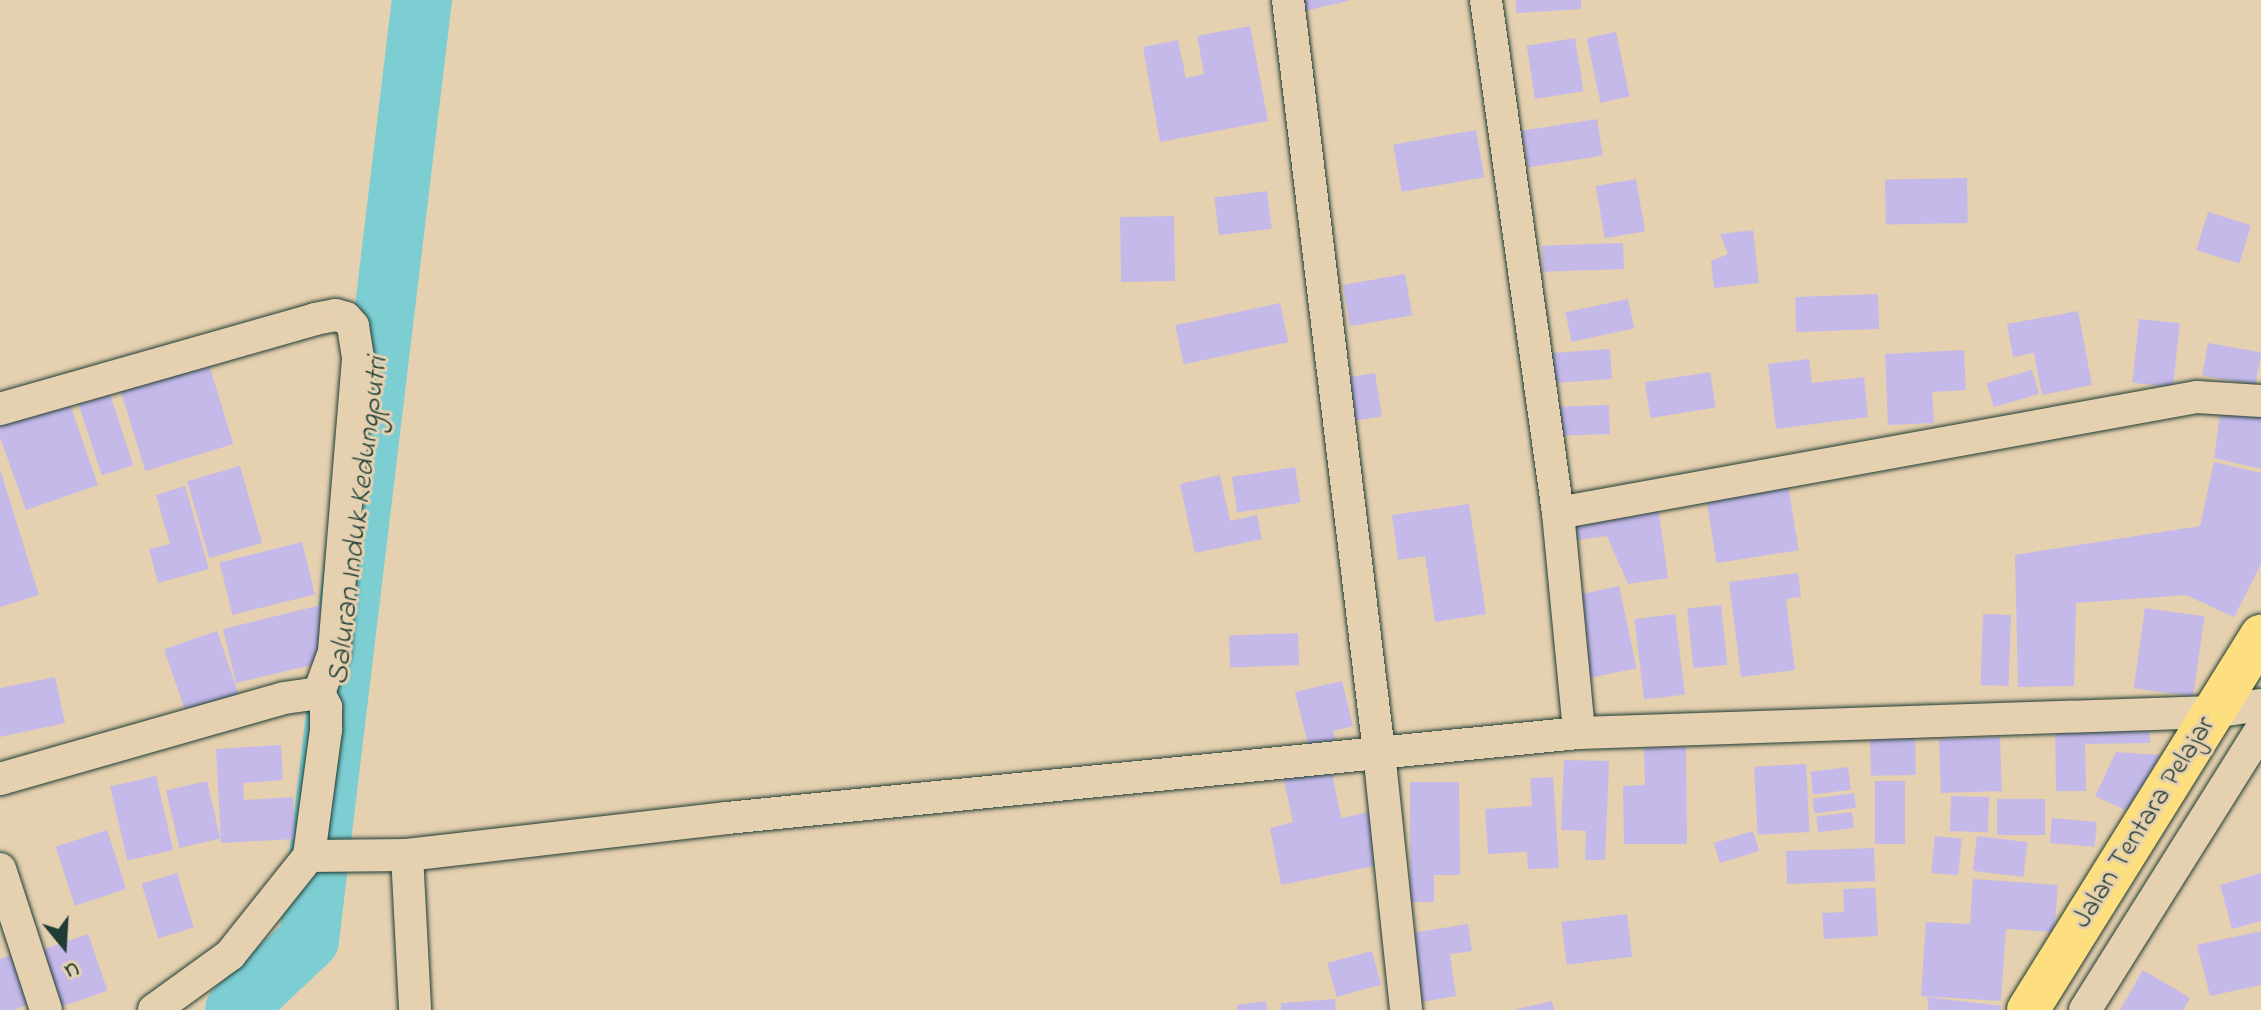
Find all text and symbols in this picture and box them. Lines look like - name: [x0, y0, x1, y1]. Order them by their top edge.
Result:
- water label: Saluran Induk Kedungputri: [321, 355, 397, 687]
- street label: Jalan Tentara Pelajar: [2066, 711, 2224, 935]
- north arrow: [24, 906, 104, 986]
- text: U: [60, 951, 83, 986]

